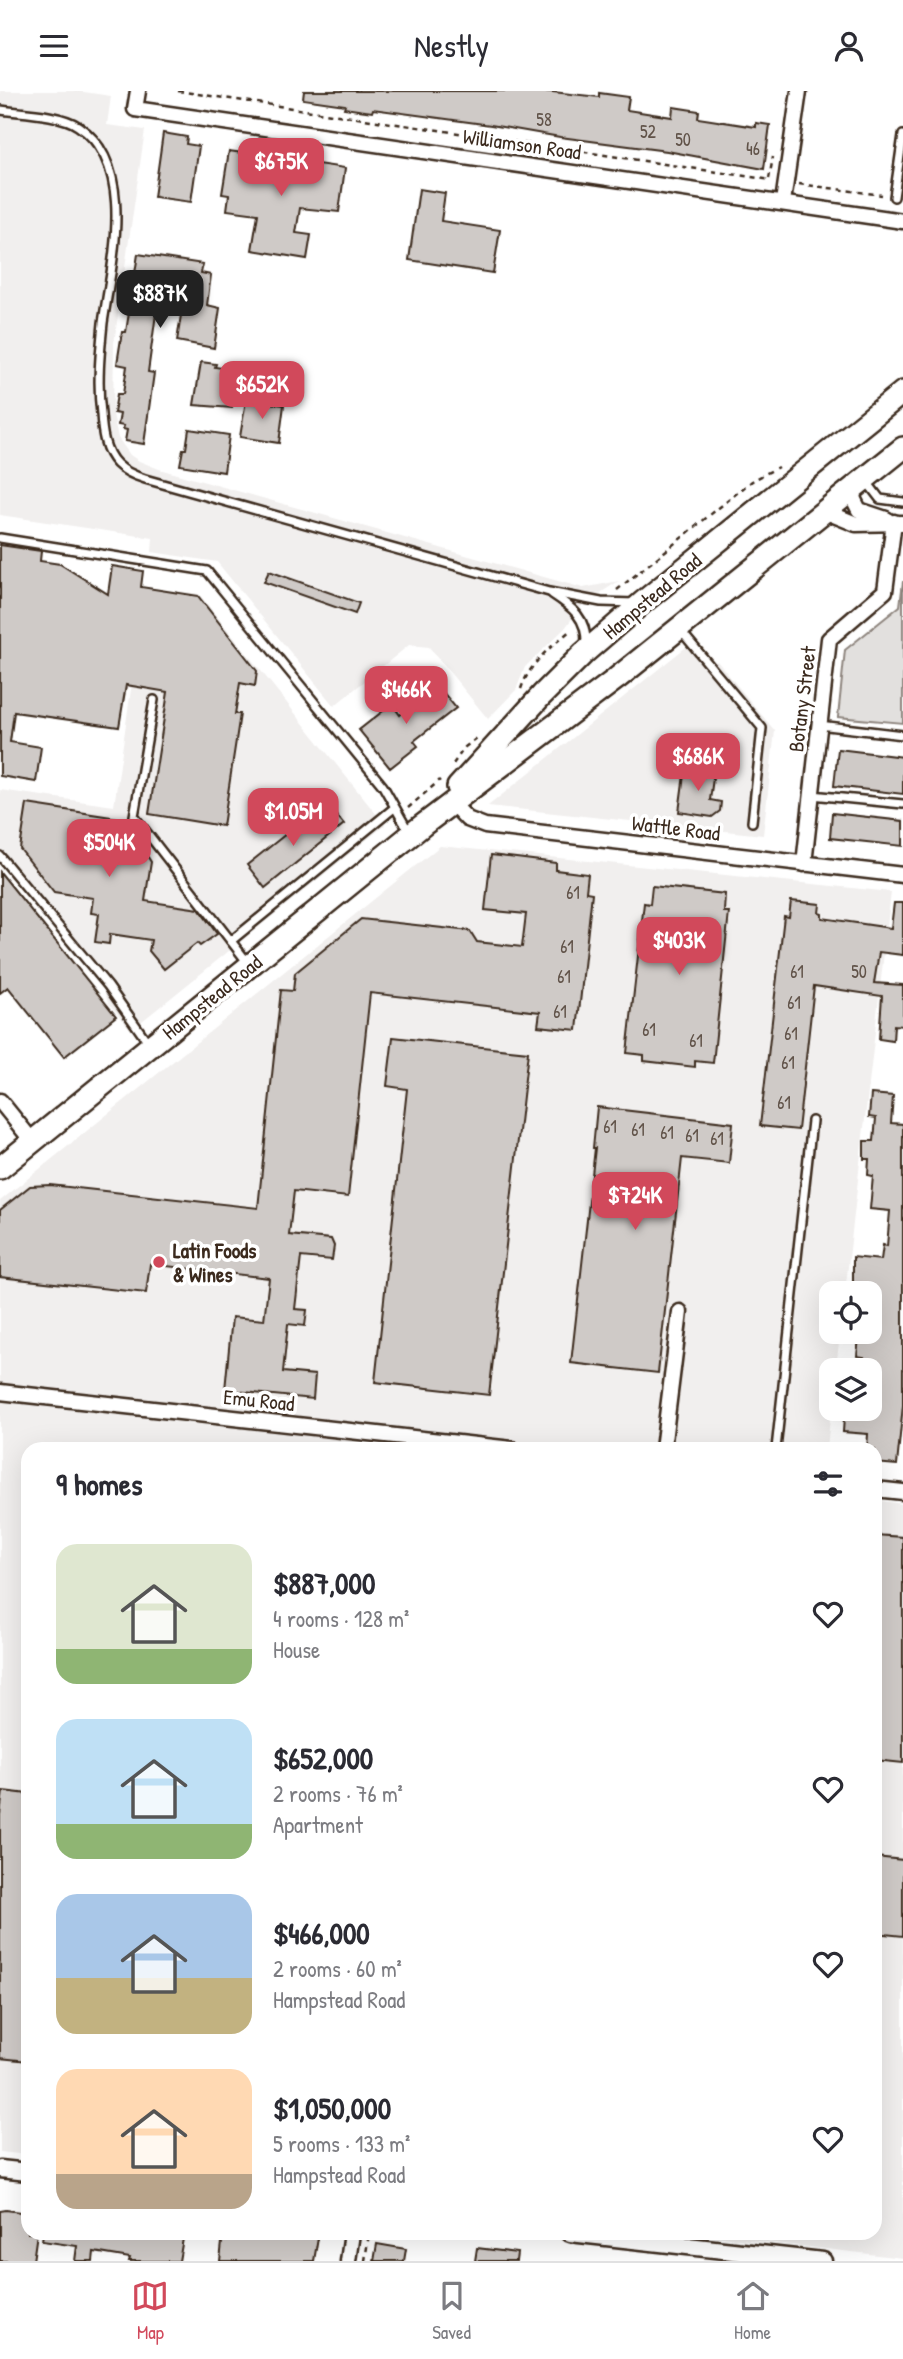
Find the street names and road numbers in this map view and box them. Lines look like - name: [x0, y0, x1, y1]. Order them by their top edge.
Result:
- street label: Williamson Road: [461, 121, 583, 167]
- street label: Hampstead Road: [596, 546, 708, 646]
- street label: Botany Street: [781, 644, 823, 754]
- street label: Wattle Road: [630, 808, 722, 848]
- street label: Hampstead Road: [156, 948, 268, 1046]
- street label: Emu Road: [222, 1382, 296, 1418]

